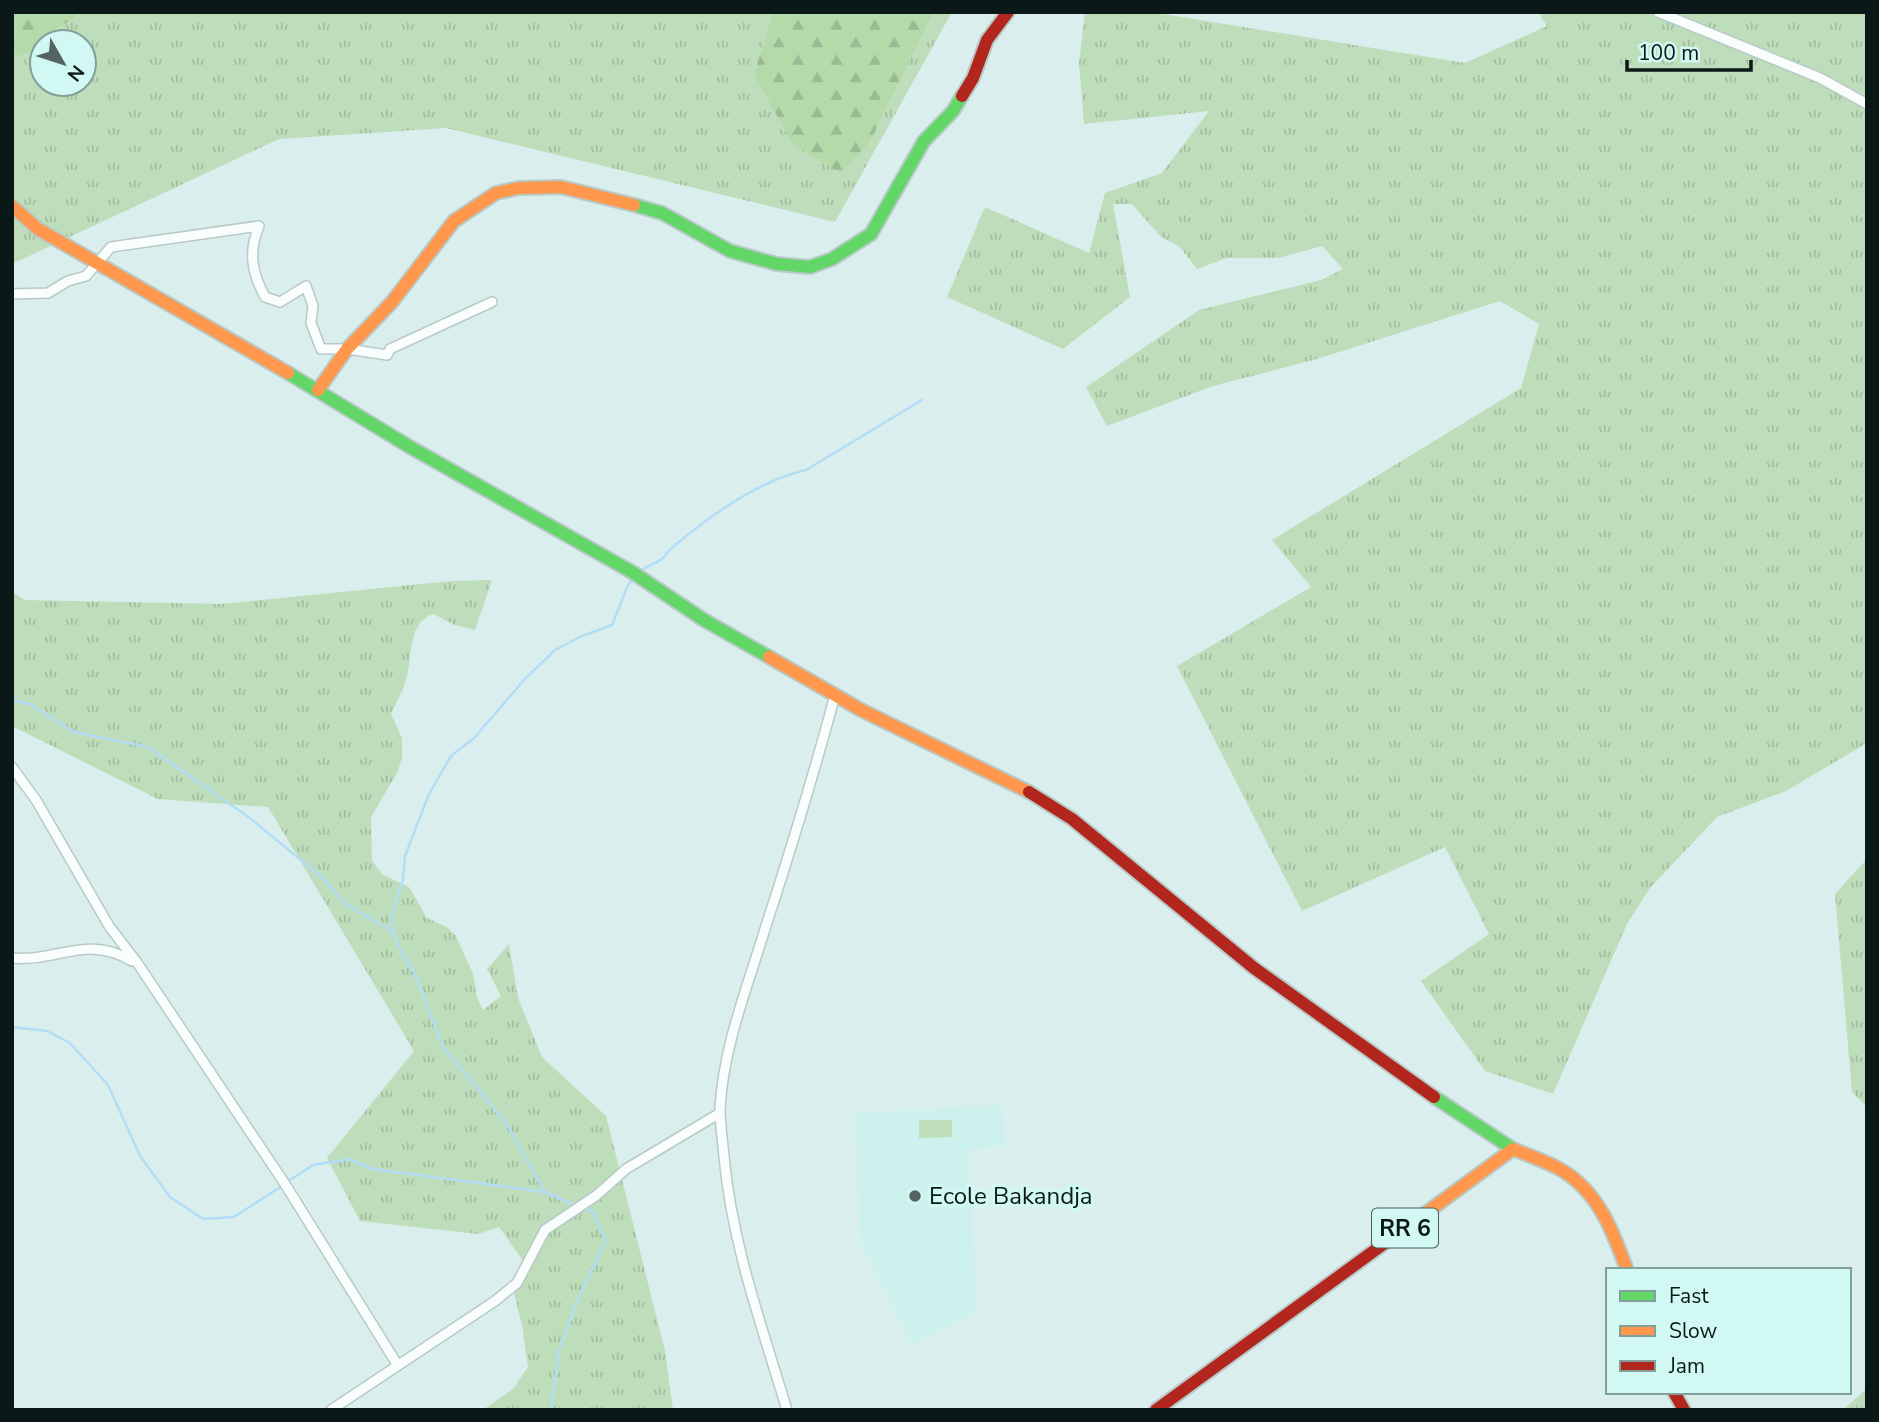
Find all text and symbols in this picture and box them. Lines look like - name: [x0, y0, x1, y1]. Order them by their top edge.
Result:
- north arrow: [28, 28, 98, 98]
- scale bar: [1627, 28, 1751, 72]
- text: 100 m: [1638, 39, 1699, 67]
- text: N: [61, 59, 90, 87]
- place label: Ecole Bakandja: [929, 1180, 1093, 1212]
- marker: Ecole Bakandja: [907, 1188, 923, 1204]
- road number: RR 6: [1372, 1208, 1438, 1247]
- legend: [1606, 1268, 1851, 1394]
- text: Fast: [1669, 1282, 1709, 1310]
- text: Slow: [1669, 1317, 1718, 1345]
- text: Jam: [1668, 1352, 1705, 1380]

